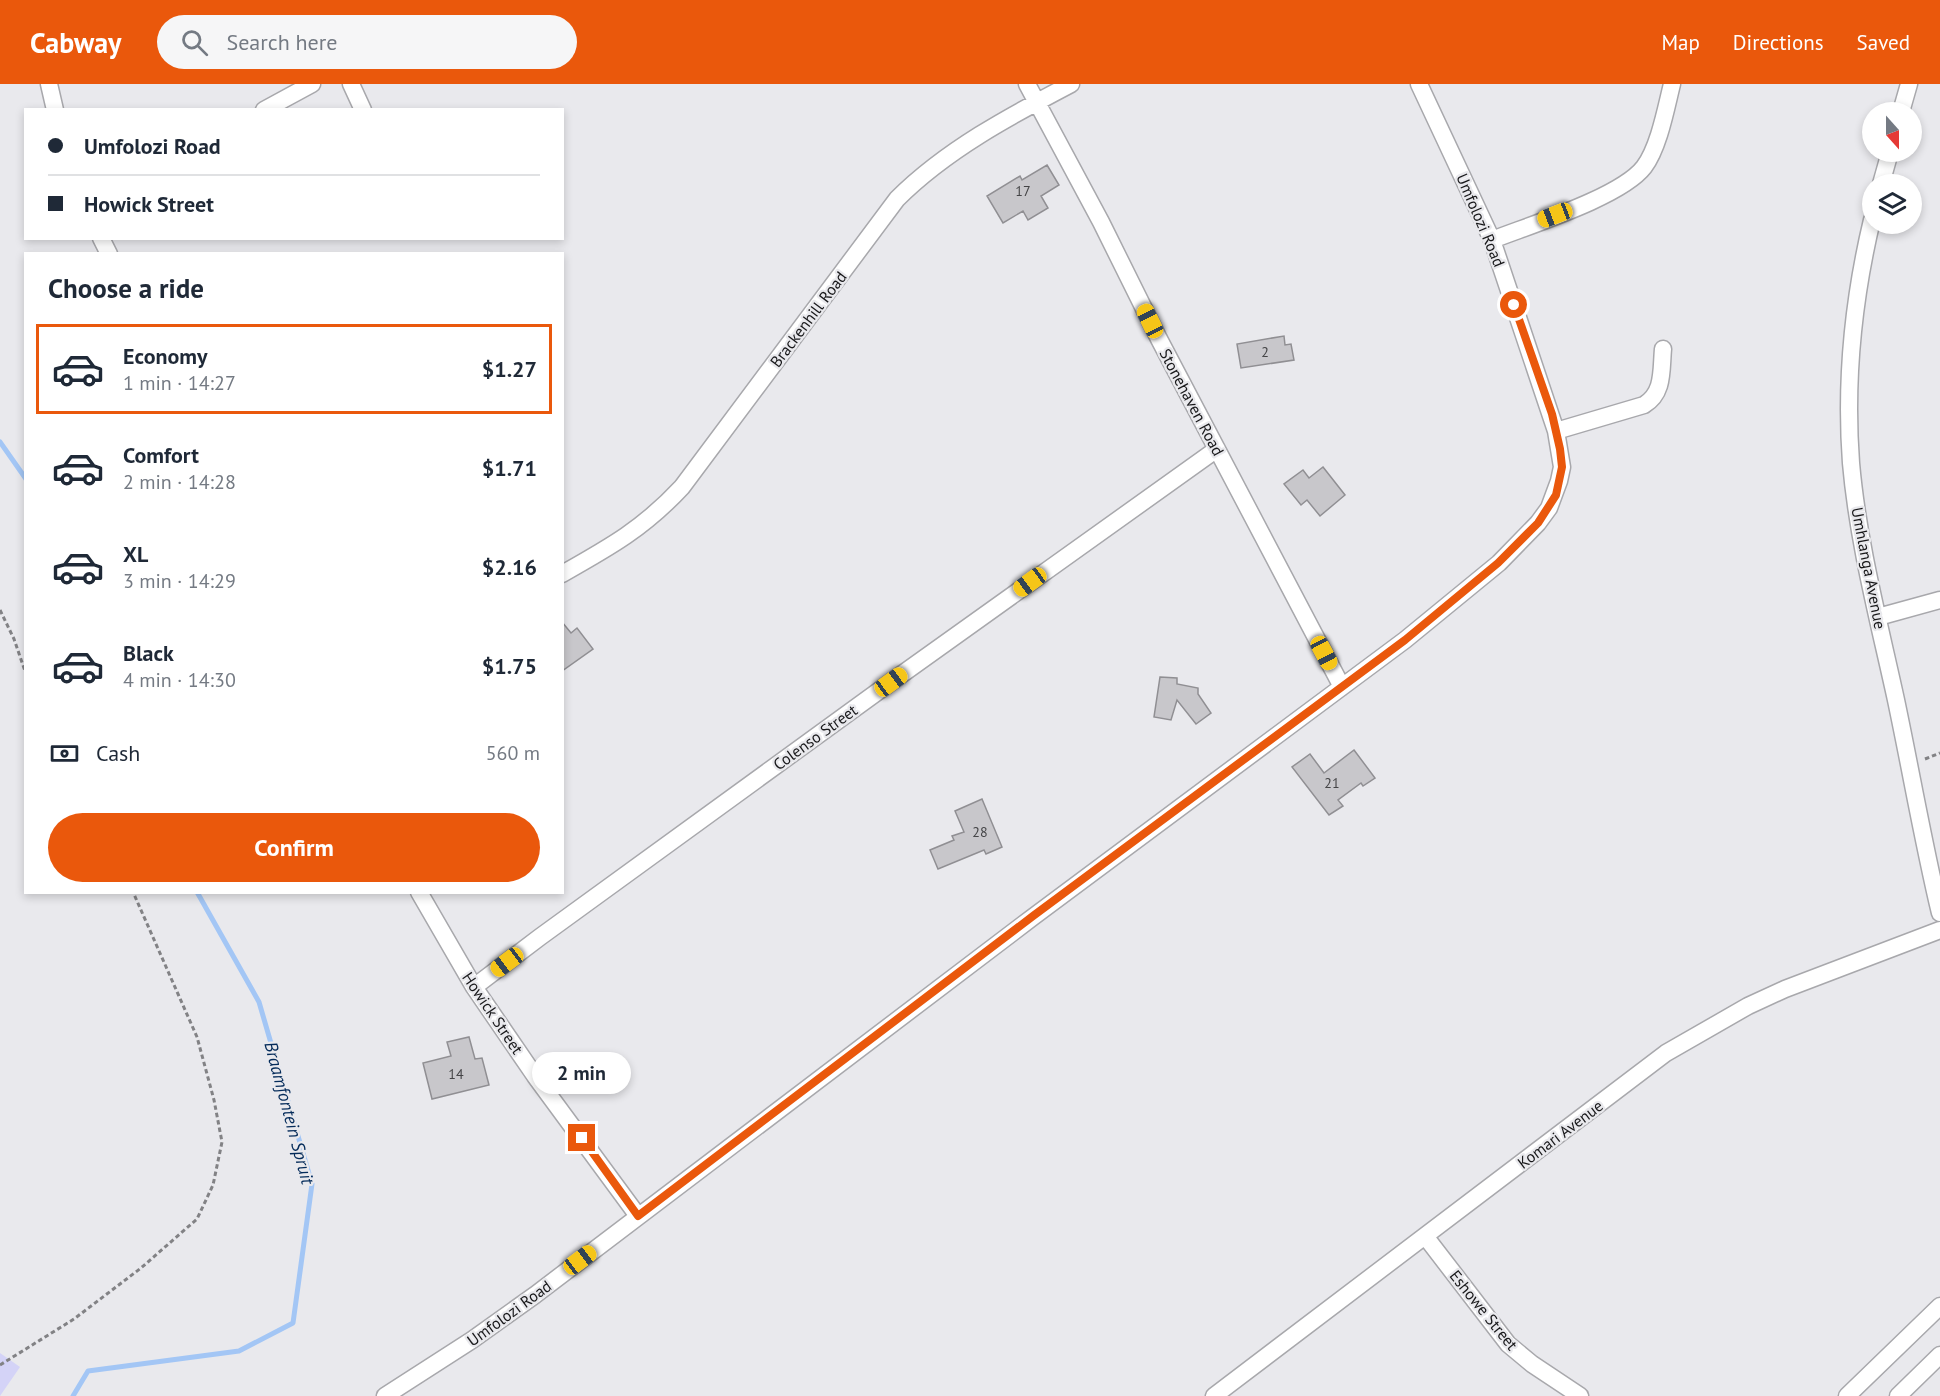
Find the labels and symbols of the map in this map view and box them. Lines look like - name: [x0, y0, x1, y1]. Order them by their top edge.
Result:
- north arrow: [1862, 102, 1922, 162]
- street label: Umfolozi Road: [1452, 170, 1510, 270]
- house number: 17: [1015, 182, 1031, 200]
- car: [1535, 200, 1575, 230]
- street label: Brackenhill Road: [765, 267, 851, 371]
- route start: [1500, 291, 1527, 318]
- car: [1134, 301, 1166, 341]
- house number: 2: [1261, 343, 1269, 361]
- street label: Stonehaven Road: [1155, 345, 1229, 459]
- street label: Umhlanga Avenue: [1847, 505, 1891, 631]
- car: [1010, 564, 1050, 600]
- car: [1308, 633, 1340, 673]
- car: [871, 664, 911, 700]
- street label: Colenso Street: [769, 699, 861, 774]
- house number: 21: [1324, 774, 1340, 792]
- house number: 28: [972, 823, 988, 841]
- car: [487, 944, 527, 980]
- street label: Howick Street: [458, 968, 528, 1058]
- water label: Braamfontein Spruit: [259, 1039, 320, 1188]
- callout: 2 min: [532, 1051, 632, 1093]
- house number: 14: [448, 1065, 464, 1083]
- street label: Komari Avenue: [1513, 1095, 1607, 1173]
- route end: [568, 1124, 595, 1151]
- car: [560, 1242, 600, 1278]
- street label: Eshowe Street: [1446, 1266, 1523, 1355]
- street label: Umfolozi Road: [463, 1276, 555, 1350]

